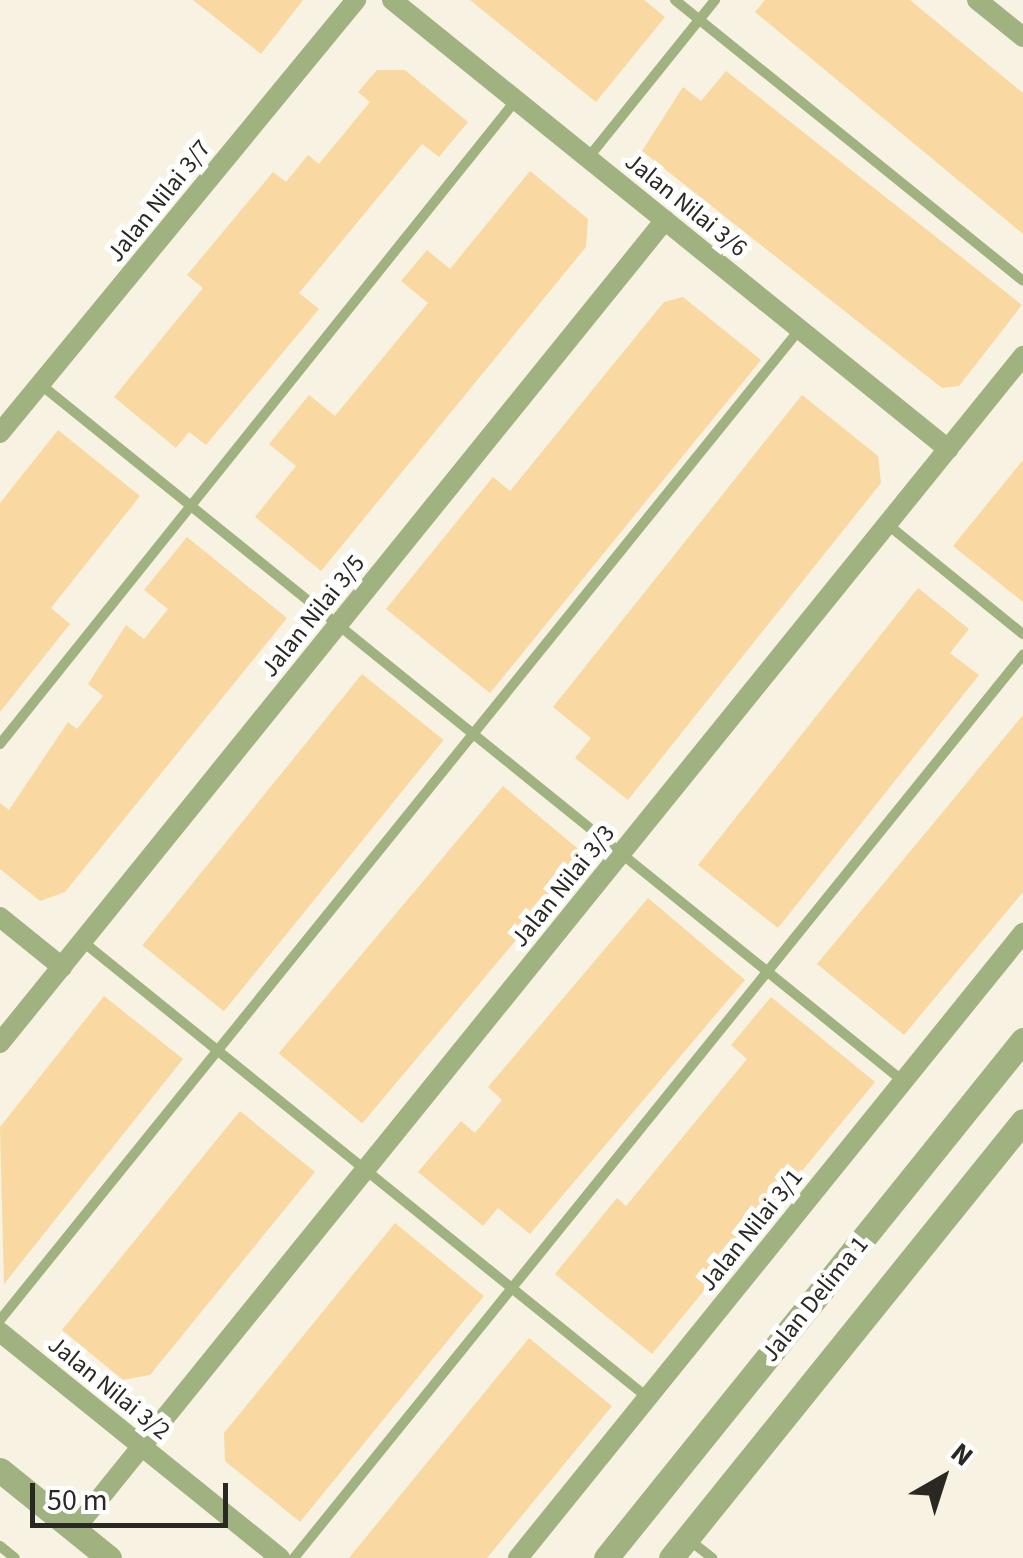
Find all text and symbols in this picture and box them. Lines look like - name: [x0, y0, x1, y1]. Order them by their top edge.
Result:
- street label: Jalan Nilai 3/7: [101, 134, 217, 268]
- street label: Jalan Nilai 3/6: [619, 147, 753, 263]
- street label: Jalan Nilai 3/5: [255, 549, 371, 683]
- street label: Jalan Nilai 3/3: [505, 819, 621, 953]
- street label: Jalan Nilai 3/1: [693, 1163, 809, 1297]
- street label: Jalan Delima 1: [755, 1230, 875, 1368]
- street label: Jalan Nilai 3/2: [42, 1330, 176, 1446]
- north arrow: [893, 1428, 993, 1528]
- text: N: [942, 1433, 982, 1476]
- scale bar: [35, 1463, 232, 1525]
- text: 50 m: [47, 1479, 108, 1522]

